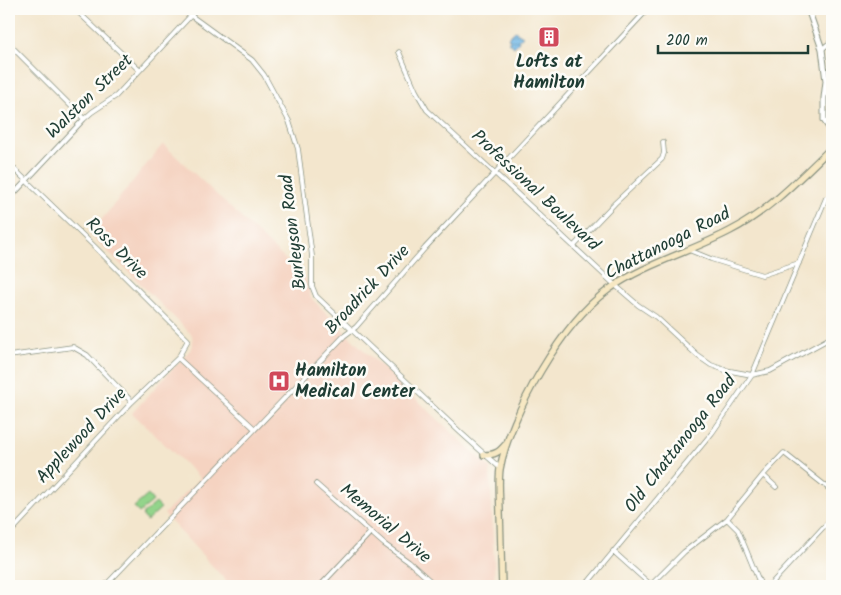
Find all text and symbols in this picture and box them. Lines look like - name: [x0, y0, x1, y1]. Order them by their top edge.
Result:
- scale bar: [658, 22, 808, 54]
- building icon: Lofts at Hamilton: [537, 25, 561, 49]
- text: 200 m: [666, 29, 708, 53]
- street label: Walston Street: [40, 47, 141, 146]
- place label: Lofts at Hamilton: [513, 48, 585, 98]
- street label: Professional Boulevard: [464, 123, 607, 260]
- street label: Burleyson Road: [272, 172, 315, 291]
- street label: Chattanooga Road: [600, 199, 737, 288]
- street label: Ross Drive: [78, 211, 154, 287]
- street label: Broadrick Drive: [318, 238, 418, 342]
- place label: Hamilton Medical Center: [295, 357, 416, 407]
- street label: Old Chattanooga Road: [618, 368, 745, 520]
- hospital icon: Hamilton Medical Center: [267, 369, 291, 393]
- street label: Applewood Drive: [30, 381, 134, 491]
- street label: Memorial Drive: [333, 477, 437, 571]

